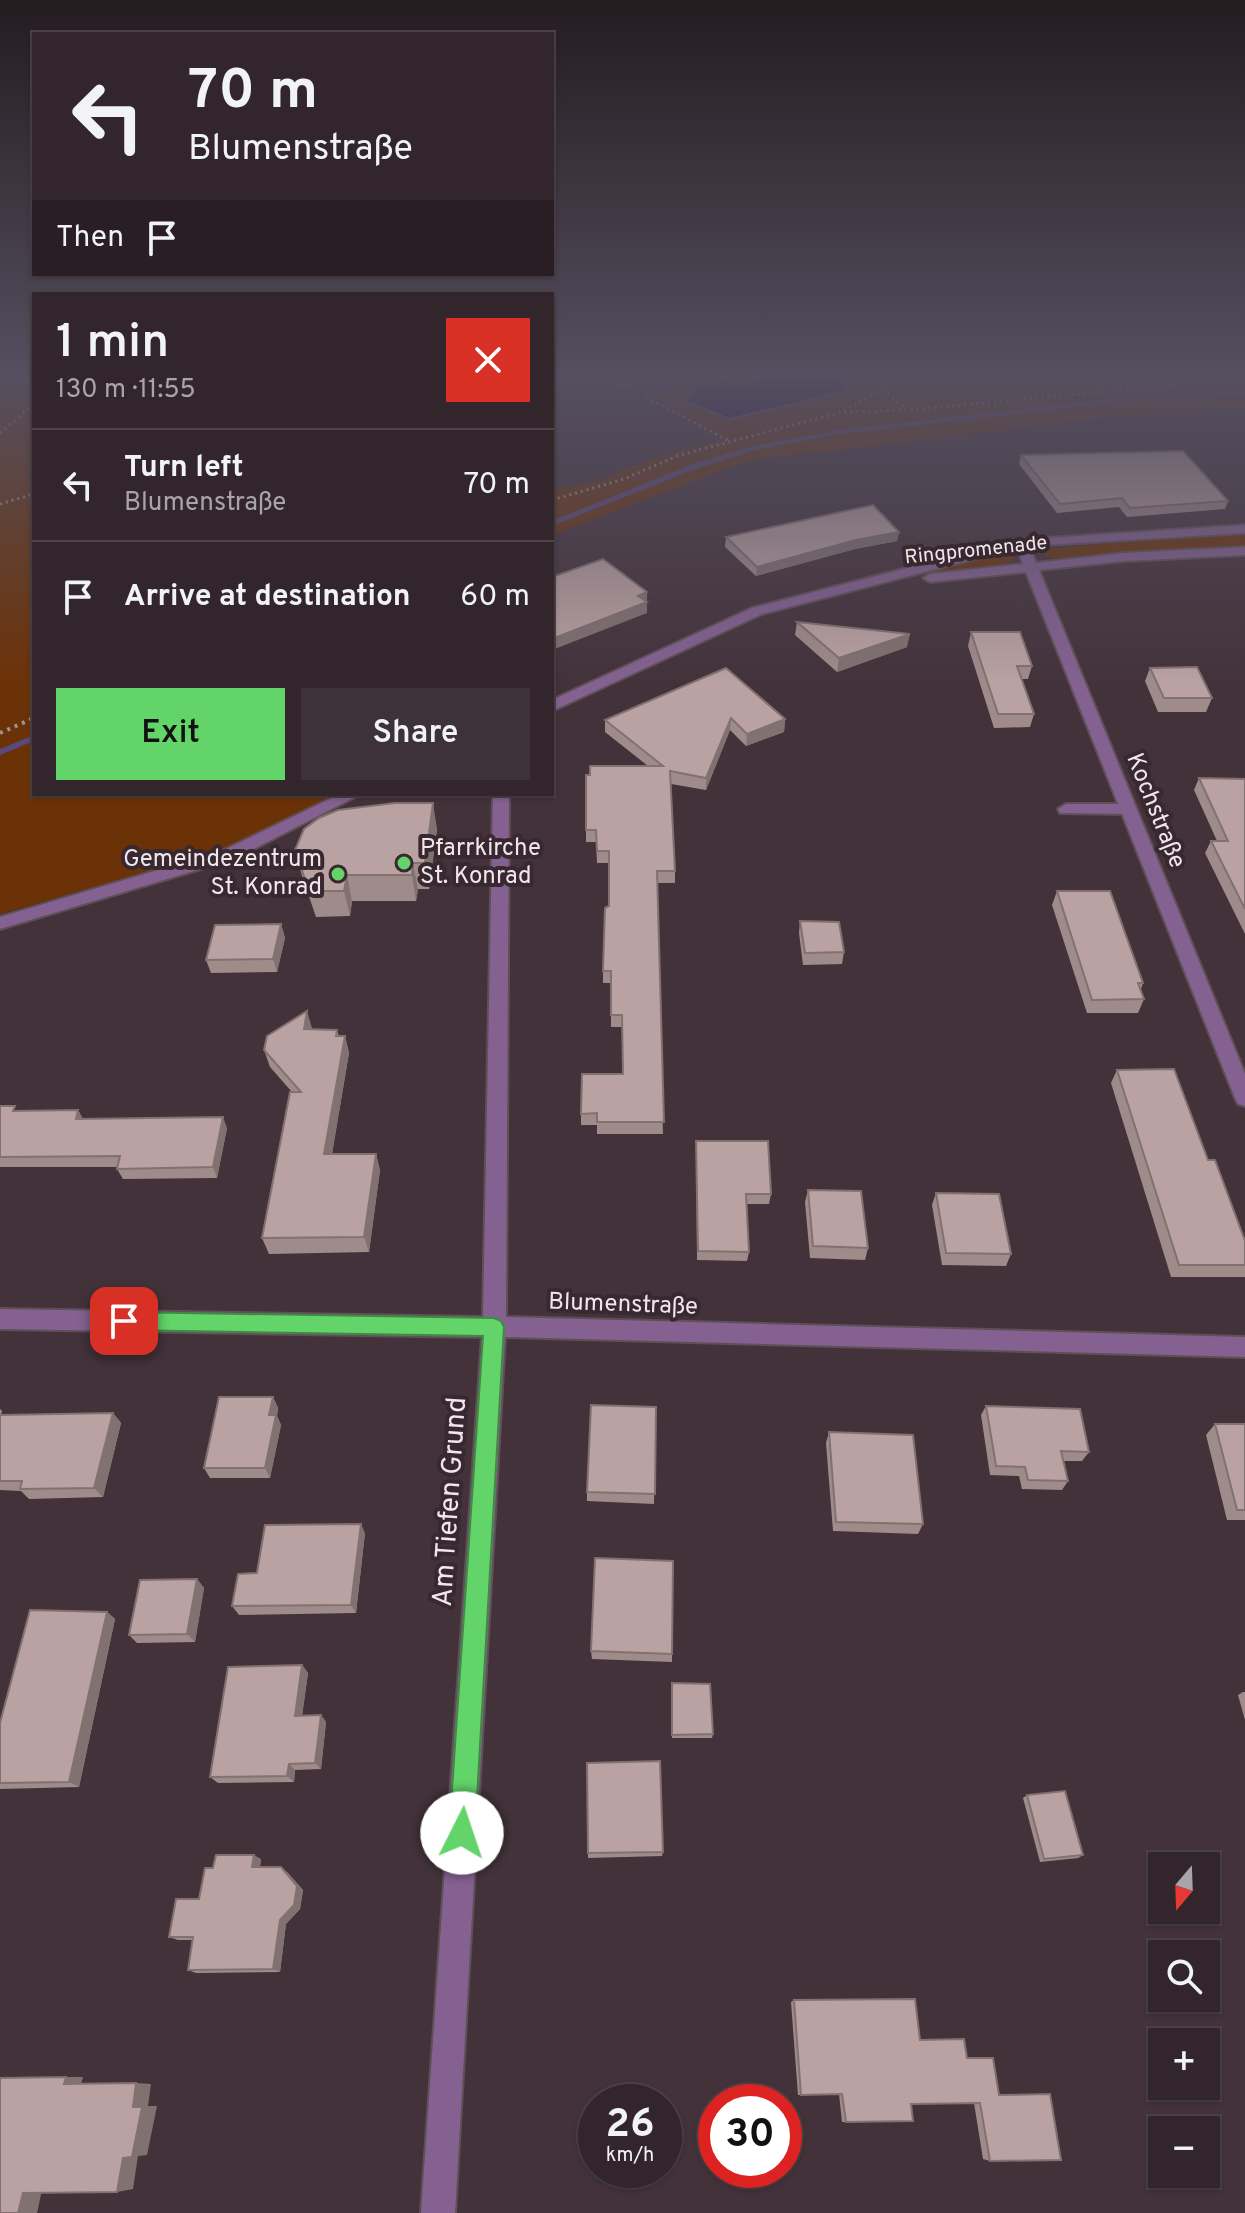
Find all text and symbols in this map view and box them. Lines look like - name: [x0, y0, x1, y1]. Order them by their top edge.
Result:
- text: 70 m: [188, 58, 318, 128]
- icon: left: [56, 64, 160, 168]
- text: Blumenstraße: [188, 127, 413, 173]
- icon: arrive: [140, 216, 184, 260]
- text: Then: [56, 220, 124, 257]
- text: 1 min: [56, 314, 169, 374]
- button: close: [446, 318, 530, 402]
- text: 130 m · 11:55: [56, 374, 196, 407]
- text: Turn left: [124, 450, 244, 487]
- icon: left: [56, 463, 100, 507]
- text: 70 m: [464, 467, 530, 504]
- text: Blumenstraße: [124, 487, 286, 520]
- street label: Ringpromenade: [903, 531, 1049, 571]
- icon: arrive: [56, 575, 100, 619]
- text: Arrive at destination: [124, 579, 410, 616]
- text: 60 m: [460, 579, 530, 616]
- button: Exit: [56, 688, 285, 780]
- button: Share: [301, 688, 530, 780]
- street label: Kochstraße: [1118, 749, 1192, 873]
- place label: Pfarrkirche St. Konrad: [420, 834, 541, 892]
- place label: Gemeindezentrum St. Konrad: [123, 845, 322, 903]
- marker: Pfarrkirche St. Konrad: [395, 854, 413, 872]
- marker: Gemeindezentrum St. Konrad: [329, 865, 347, 883]
- pin: [90, 1287, 158, 1355]
- street label: Blumenstraße: [548, 1287, 698, 1323]
- icon: arrive: [102, 1299, 146, 1343]
- street label: Am Tiefen Grund: [426, 1396, 476, 1608]
- position arrow: [420, 1791, 504, 1875]
- north arrow: [1148, 1852, 1220, 1924]
- map controls: [1148, 1852, 1220, 2188]
- button: search: [1148, 1940, 1220, 2012]
- button: +: [1148, 2028, 1220, 2100]
- speed limit sign: 30: [698, 2084, 802, 2188]
- text: 26: [605, 2101, 655, 2151]
- button: −: [1148, 2116, 1220, 2188]
- text: km/h: [606, 2143, 654, 2169]

